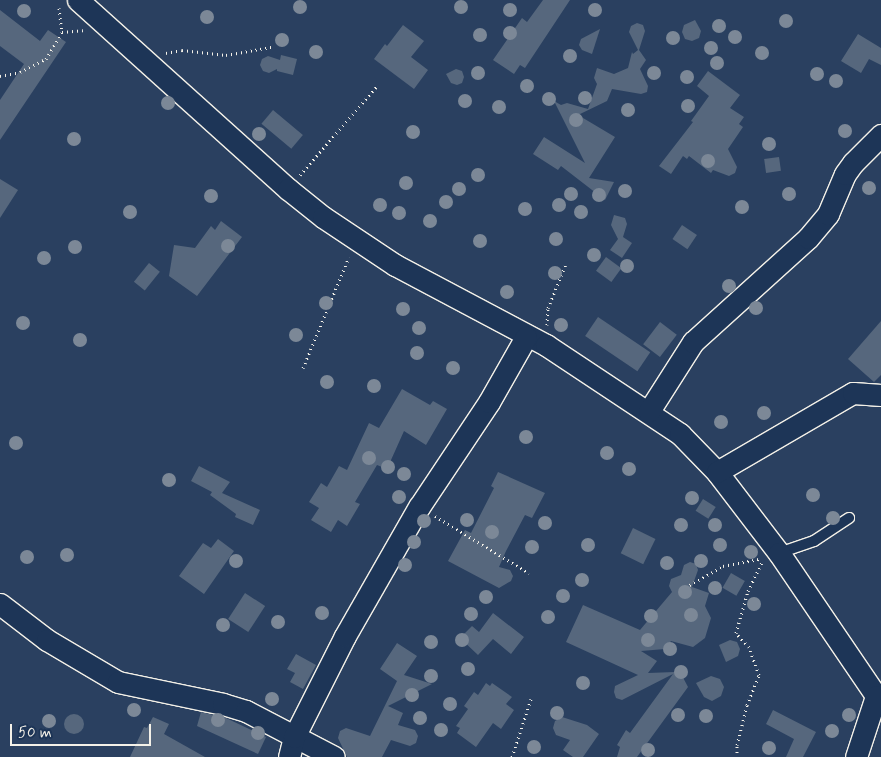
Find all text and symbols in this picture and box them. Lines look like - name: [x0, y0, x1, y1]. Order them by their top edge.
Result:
- scale bar: [12, 714, 154, 746]
- text: 50 m: [18, 723, 52, 743]

